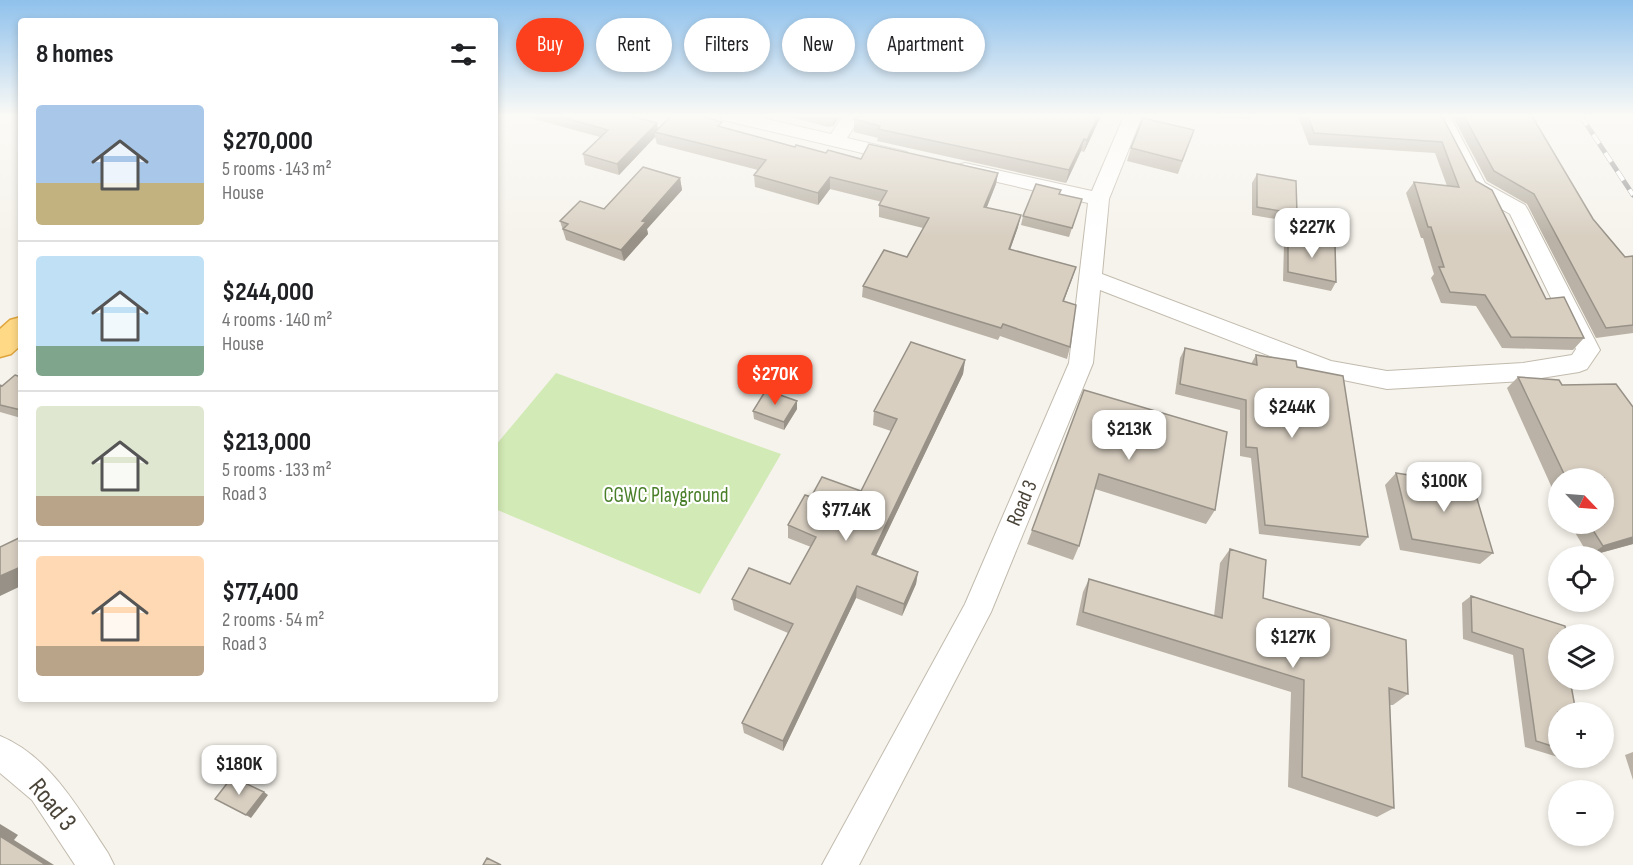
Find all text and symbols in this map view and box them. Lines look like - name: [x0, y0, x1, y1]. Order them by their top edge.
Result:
- chip: Buy: [516, 18, 584, 72]
- chip: Rent: [596, 18, 672, 72]
- chip: Filters: [684, 18, 770, 72]
- chip: New: [782, 18, 855, 72]
- chip: Apartment: [867, 18, 985, 72]
- icon: filters: [447, 38, 480, 71]
- text: 8 homes: [36, 39, 114, 70]
- text: $270,000: [222, 126, 313, 157]
- icon: home: [84, 129, 156, 201]
- text: 5 rooms · 143 m²: [222, 157, 332, 181]
- text: House: [222, 181, 264, 205]
- pin: $227K: [1270, 208, 1354, 259]
- text: $227K: [1289, 215, 1335, 239]
- text: $244,000: [222, 277, 314, 308]
- icon: home: [84, 280, 156, 352]
- text: 4 rooms · 140 m²: [222, 308, 332, 332]
- text: House: [222, 332, 264, 356]
- pin: $270K: [733, 355, 817, 406]
- text: $270K: [751, 362, 799, 386]
- pin: $244K: [1250, 388, 1334, 439]
- text: $244K: [1268, 395, 1316, 419]
- pin: $213K: [1087, 410, 1171, 461]
- text: $213K: [1106, 417, 1152, 441]
- text: $213,000: [222, 427, 311, 458]
- icon: home: [84, 430, 156, 502]
- text: 5 rooms · 133 m²: [222, 458, 332, 482]
- pin: $100K: [1402, 462, 1486, 513]
- north arrow: [1548, 468, 1614, 534]
- map controls: [1548, 468, 1614, 846]
- text: $100K: [1421, 469, 1467, 493]
- street label: Road 3: [1001, 476, 1043, 530]
- text: Road 3: [222, 482, 267, 506]
- park label: CGWC Playground: [603, 483, 729, 508]
- pin: $77.4K: [797, 491, 895, 542]
- text: $77.4K: [821, 498, 871, 522]
- button: locate: [1548, 546, 1614, 612]
- text: $77,400: [222, 577, 299, 608]
- icon: home: [84, 580, 156, 652]
- text: 2 rooms · 54 m²: [222, 608, 324, 632]
- pin: $127K: [1251, 618, 1335, 669]
- button: layers: [1548, 624, 1614, 690]
- text: $127K: [1270, 625, 1316, 649]
- text: Road 3: [222, 632, 267, 656]
- button: +: [1548, 702, 1614, 768]
- pin: $180K: [197, 745, 281, 796]
- text: $180K: [216, 752, 262, 776]
- street label: Road 3: [22, 773, 82, 837]
- button: −: [1548, 780, 1614, 846]

